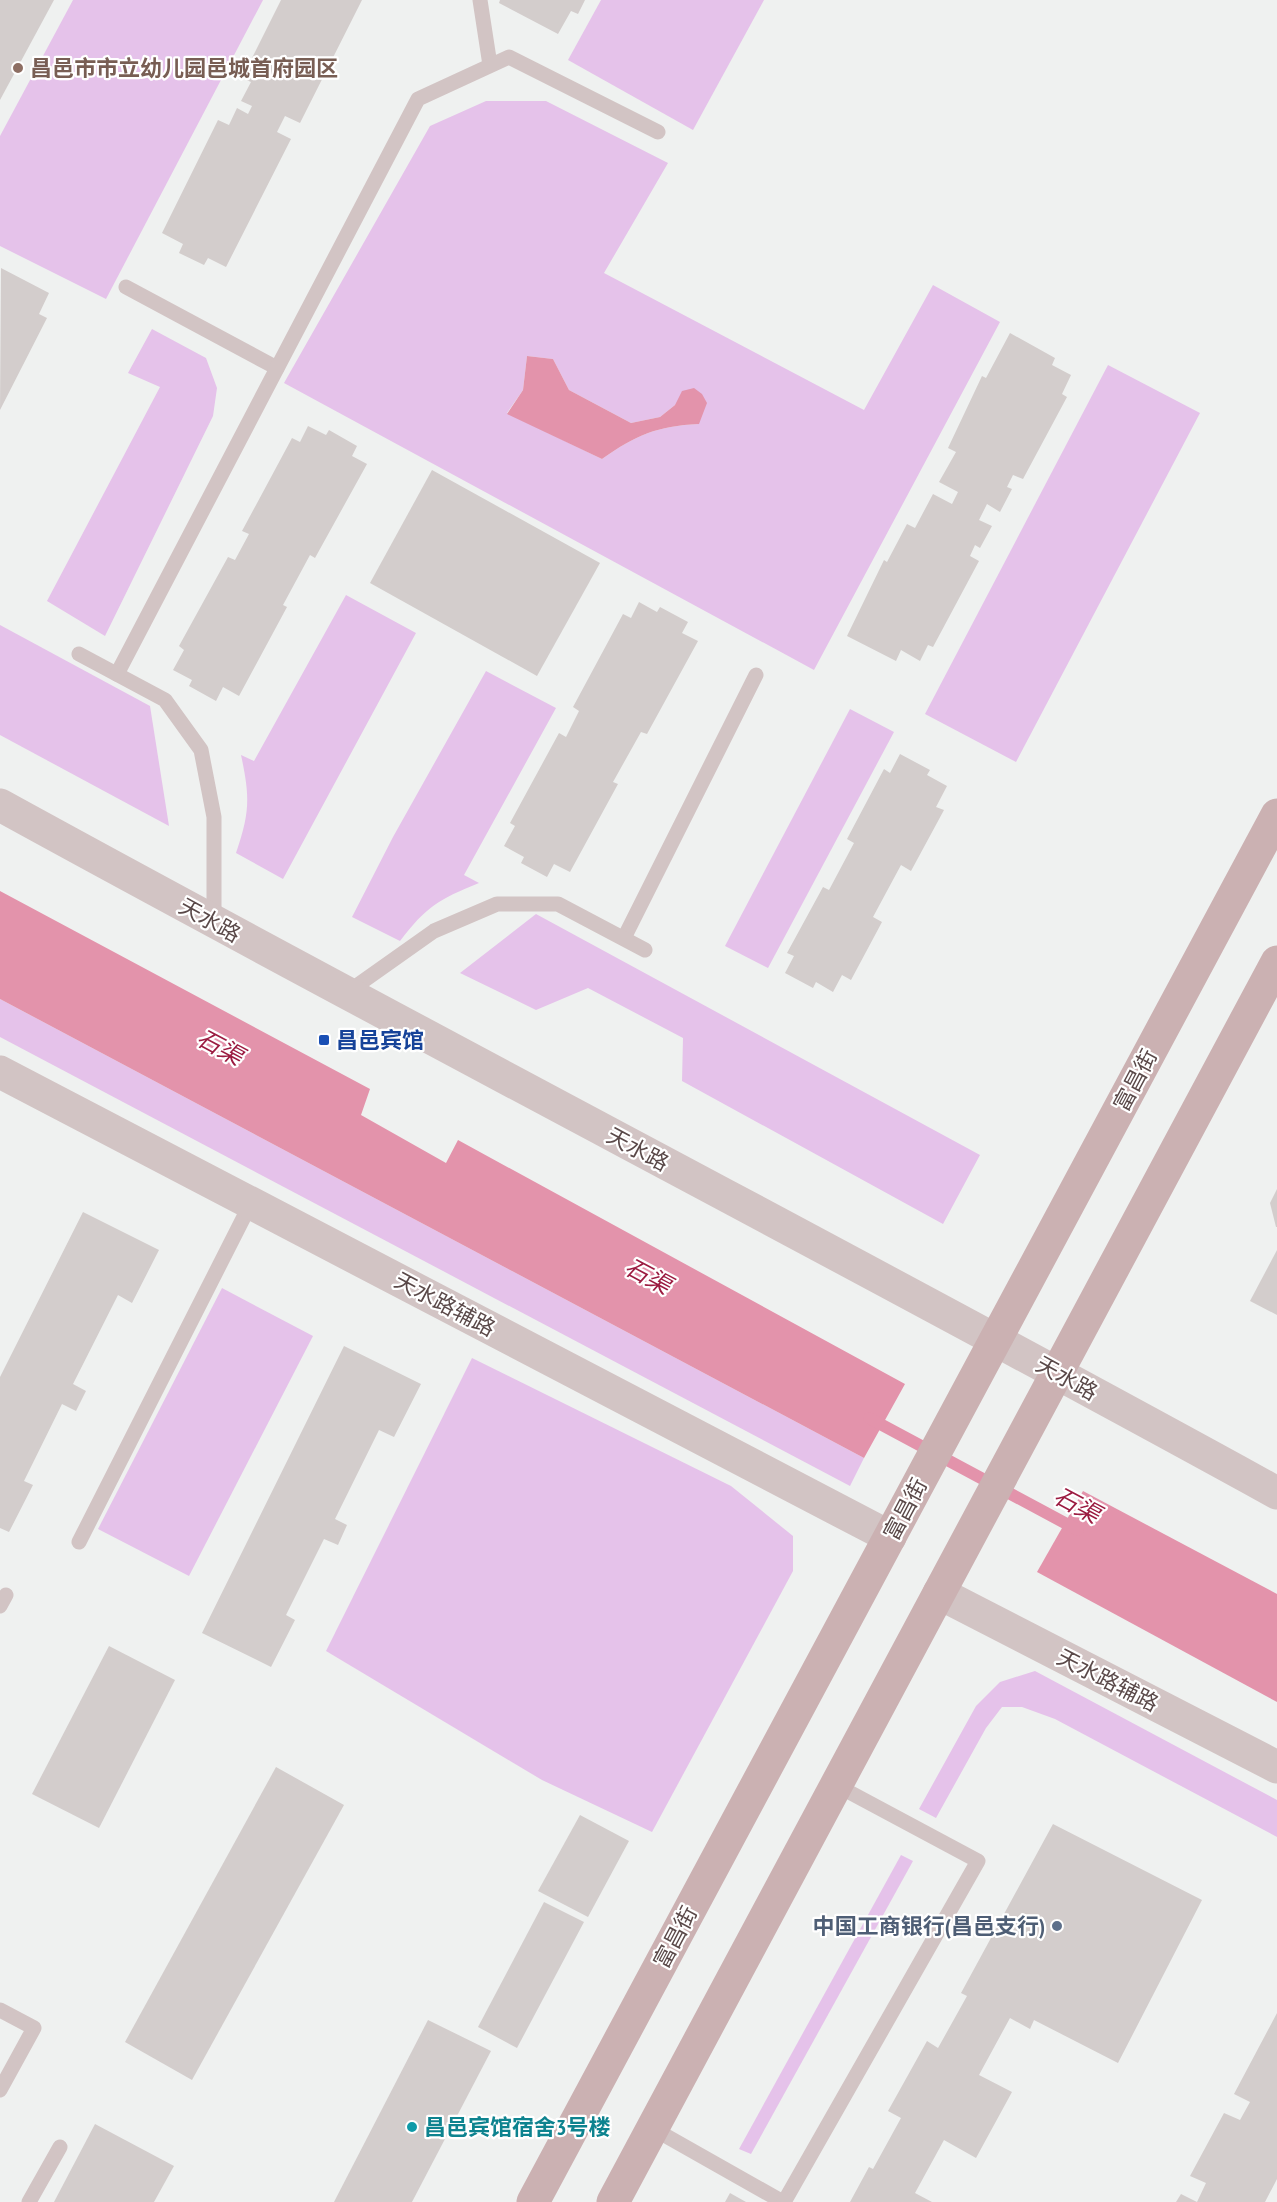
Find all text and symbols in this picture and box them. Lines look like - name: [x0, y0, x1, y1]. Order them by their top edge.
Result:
- place label: 昌邑市市立幼儿园邑城首府园区: [30, 54, 338, 82]
- marker: 昌邑市市立幼儿园邑城首府园区: [11, 61, 25, 75]
- street label: 天水路: [174, 892, 246, 948]
- water label: 石渠: [192, 1022, 251, 1073]
- place label: 昌邑宾馆: [336, 1026, 424, 1054]
- marker: 昌邑宾馆: [317, 1033, 331, 1047]
- street label: 富昌街: [1107, 1044, 1163, 1116]
- street label: 天水路: [602, 1121, 674, 1177]
- water label: 石渠: [620, 1251, 679, 1302]
- street label: 天水路辅路: [390, 1266, 500, 1342]
- street label: 天水路: [1031, 1350, 1103, 1406]
- street label: 富昌街: [877, 1473, 933, 1545]
- water label: 石渠: [1049, 1480, 1108, 1531]
- street label: 天水路辅路: [1053, 1643, 1163, 1717]
- street label: 富昌街: [647, 1901, 703, 1973]
- place label: 中国工商银行(昌邑支行): [813, 1912, 1045, 1940]
- marker: 中国工商银行(昌邑支行): [1050, 1919, 1064, 1933]
- place label: 昌邑宾馆宿舍3号楼: [424, 2113, 611, 2141]
- marker: 昌邑宾馆宿舍3号楼: [405, 2120, 419, 2134]

